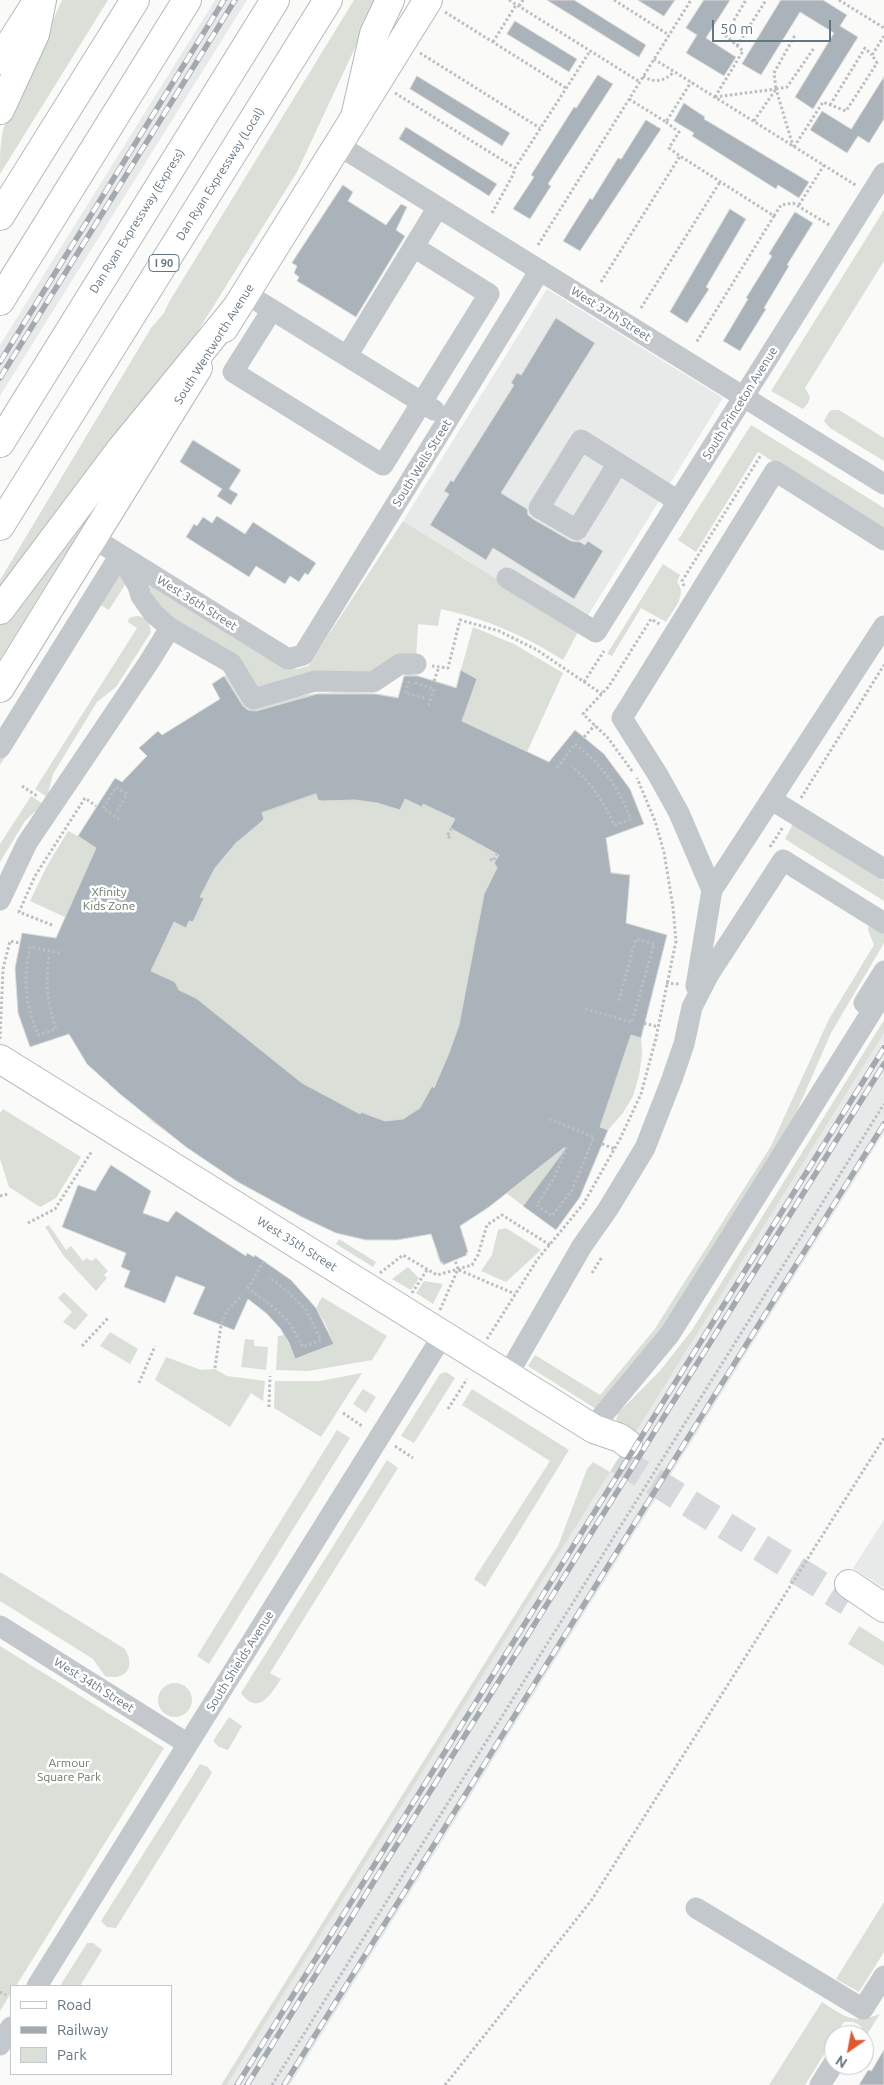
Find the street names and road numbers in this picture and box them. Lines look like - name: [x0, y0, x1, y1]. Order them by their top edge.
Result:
- street label: Dan Ryan Expressway (Local): [173, 105, 267, 243]
- street label: Dan Ryan Expressway (Express): [86, 146, 188, 296]
- road number: I 90: [149, 254, 179, 272]
- street label: South Wentworth Avenue: [171, 281, 257, 407]
- street label: West 37th Street: [568, 284, 654, 344]
- street label: South Princeton Avenue: [699, 344, 781, 462]
- street label: South Wells Street: [389, 417, 455, 509]
- street label: West 36th Street: [154, 573, 240, 633]
- street label: West 35th Street: [254, 1214, 340, 1274]
- street label: South Shields Avenue: [203, 1608, 277, 1714]
- street label: West 34th Street: [51, 1655, 137, 1715]

